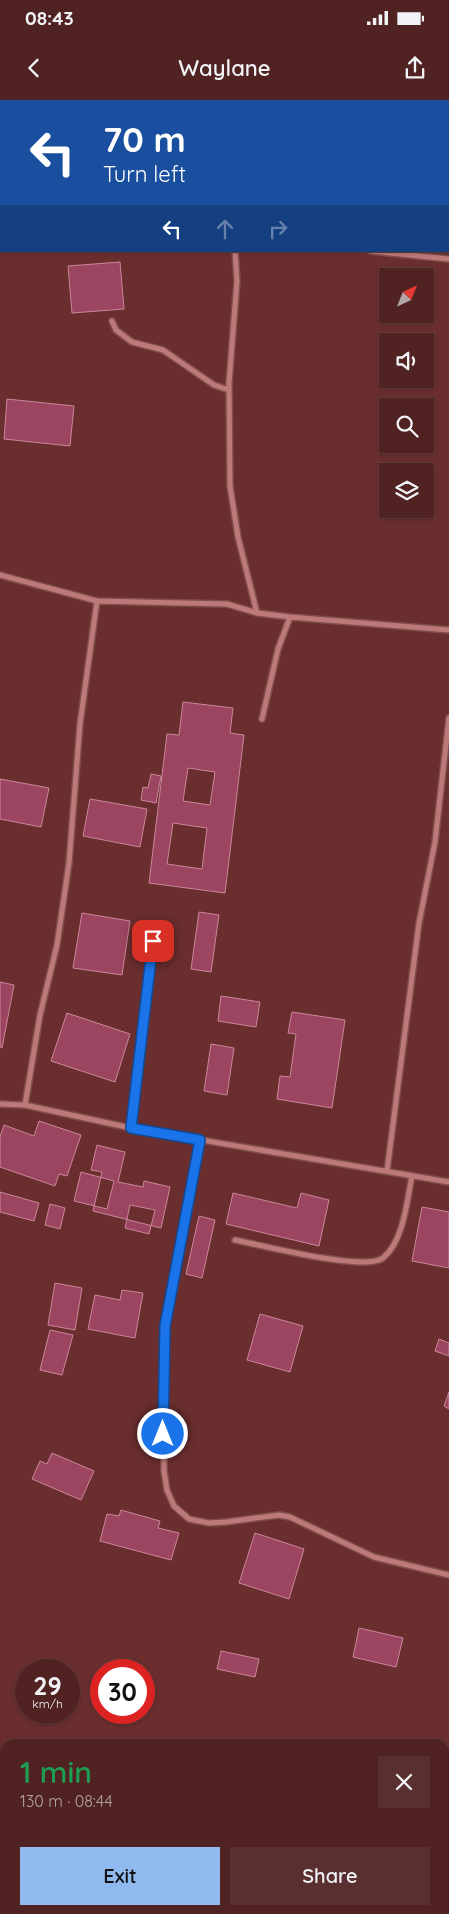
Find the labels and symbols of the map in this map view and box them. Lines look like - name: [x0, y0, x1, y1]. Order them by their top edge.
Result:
- north arrow: [379, 268, 434, 322]
- pin: [132, 920, 174, 962]
- position arrow: [136, 1407, 188, 1459]
- speed limit sign: 30: [90, 1659, 155, 1724]

